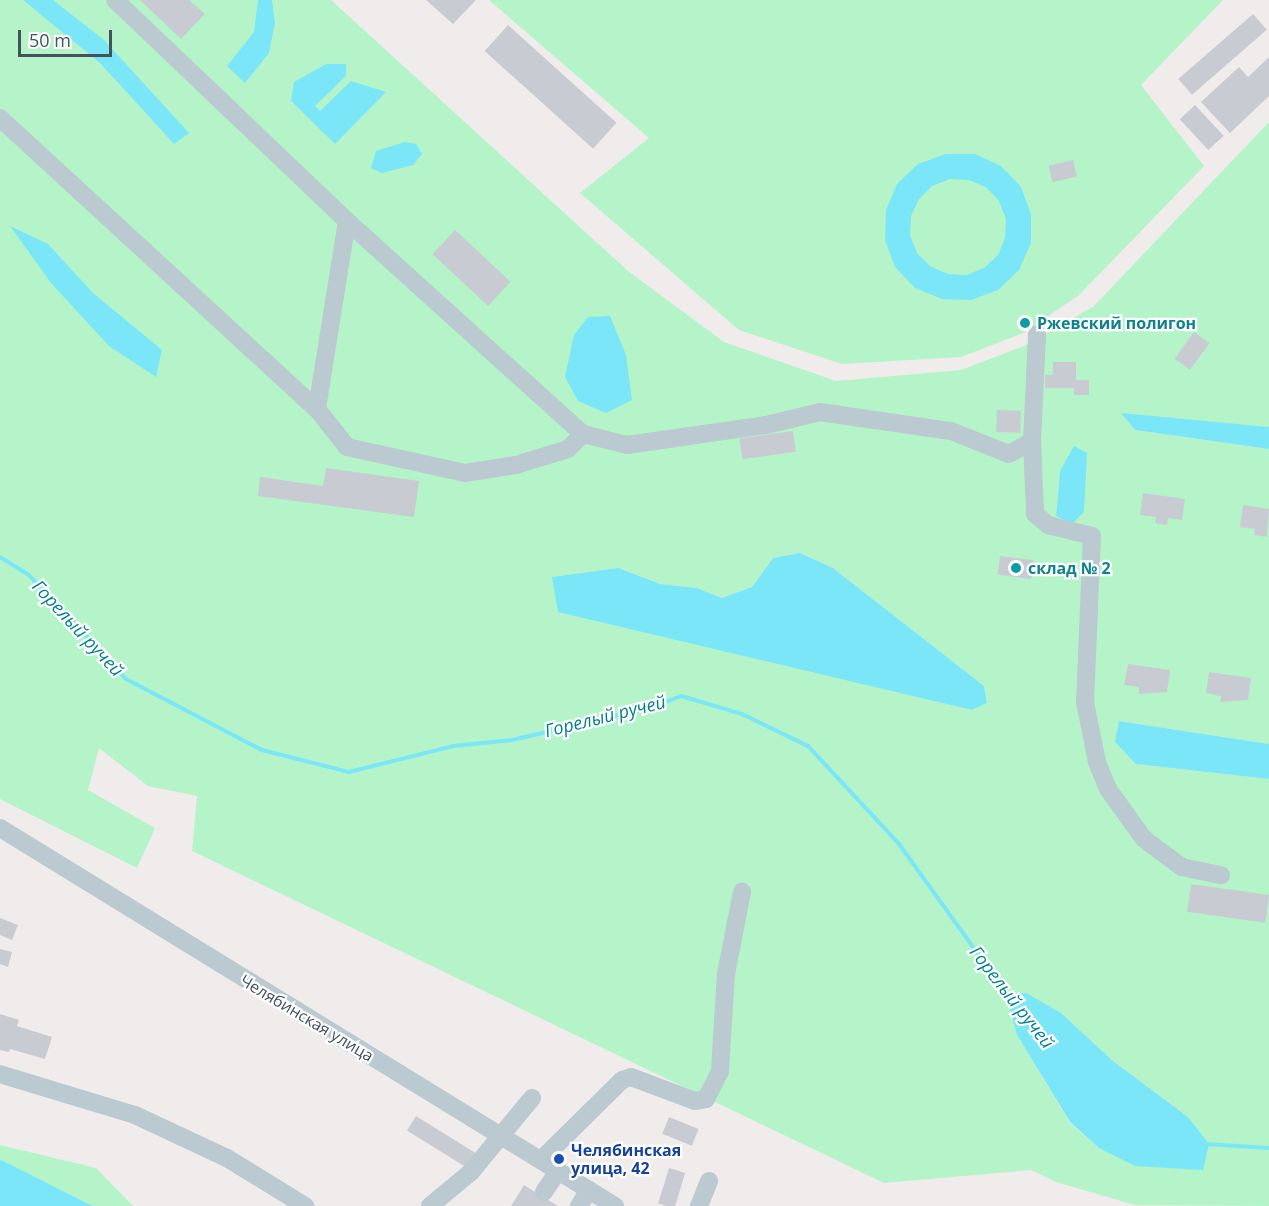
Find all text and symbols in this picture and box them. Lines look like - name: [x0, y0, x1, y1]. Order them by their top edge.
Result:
- scale bar: [21, 18, 116, 56]
- text: 50 m: [29, 28, 71, 52]
- place label: Ржевский полигон: [1037, 313, 1196, 333]
- marker: Ржевский полигон: [1018, 316, 1032, 330]
- place label: склад № 2: [1028, 558, 1111, 578]
- marker: склад № 2: [1009, 561, 1023, 575]
- water label: Горелый ручей: [28, 575, 128, 681]
- water label: Горелый ручей: [542, 691, 668, 741]
- water label: Горелый ручей: [965, 942, 1059, 1052]
- street label: Челябинская улица: [237, 971, 377, 1065]
- place label: Челябинская улица, 42: [571, 1140, 681, 1178]
- marker: Челябинская улица, 42: [552, 1152, 566, 1166]

